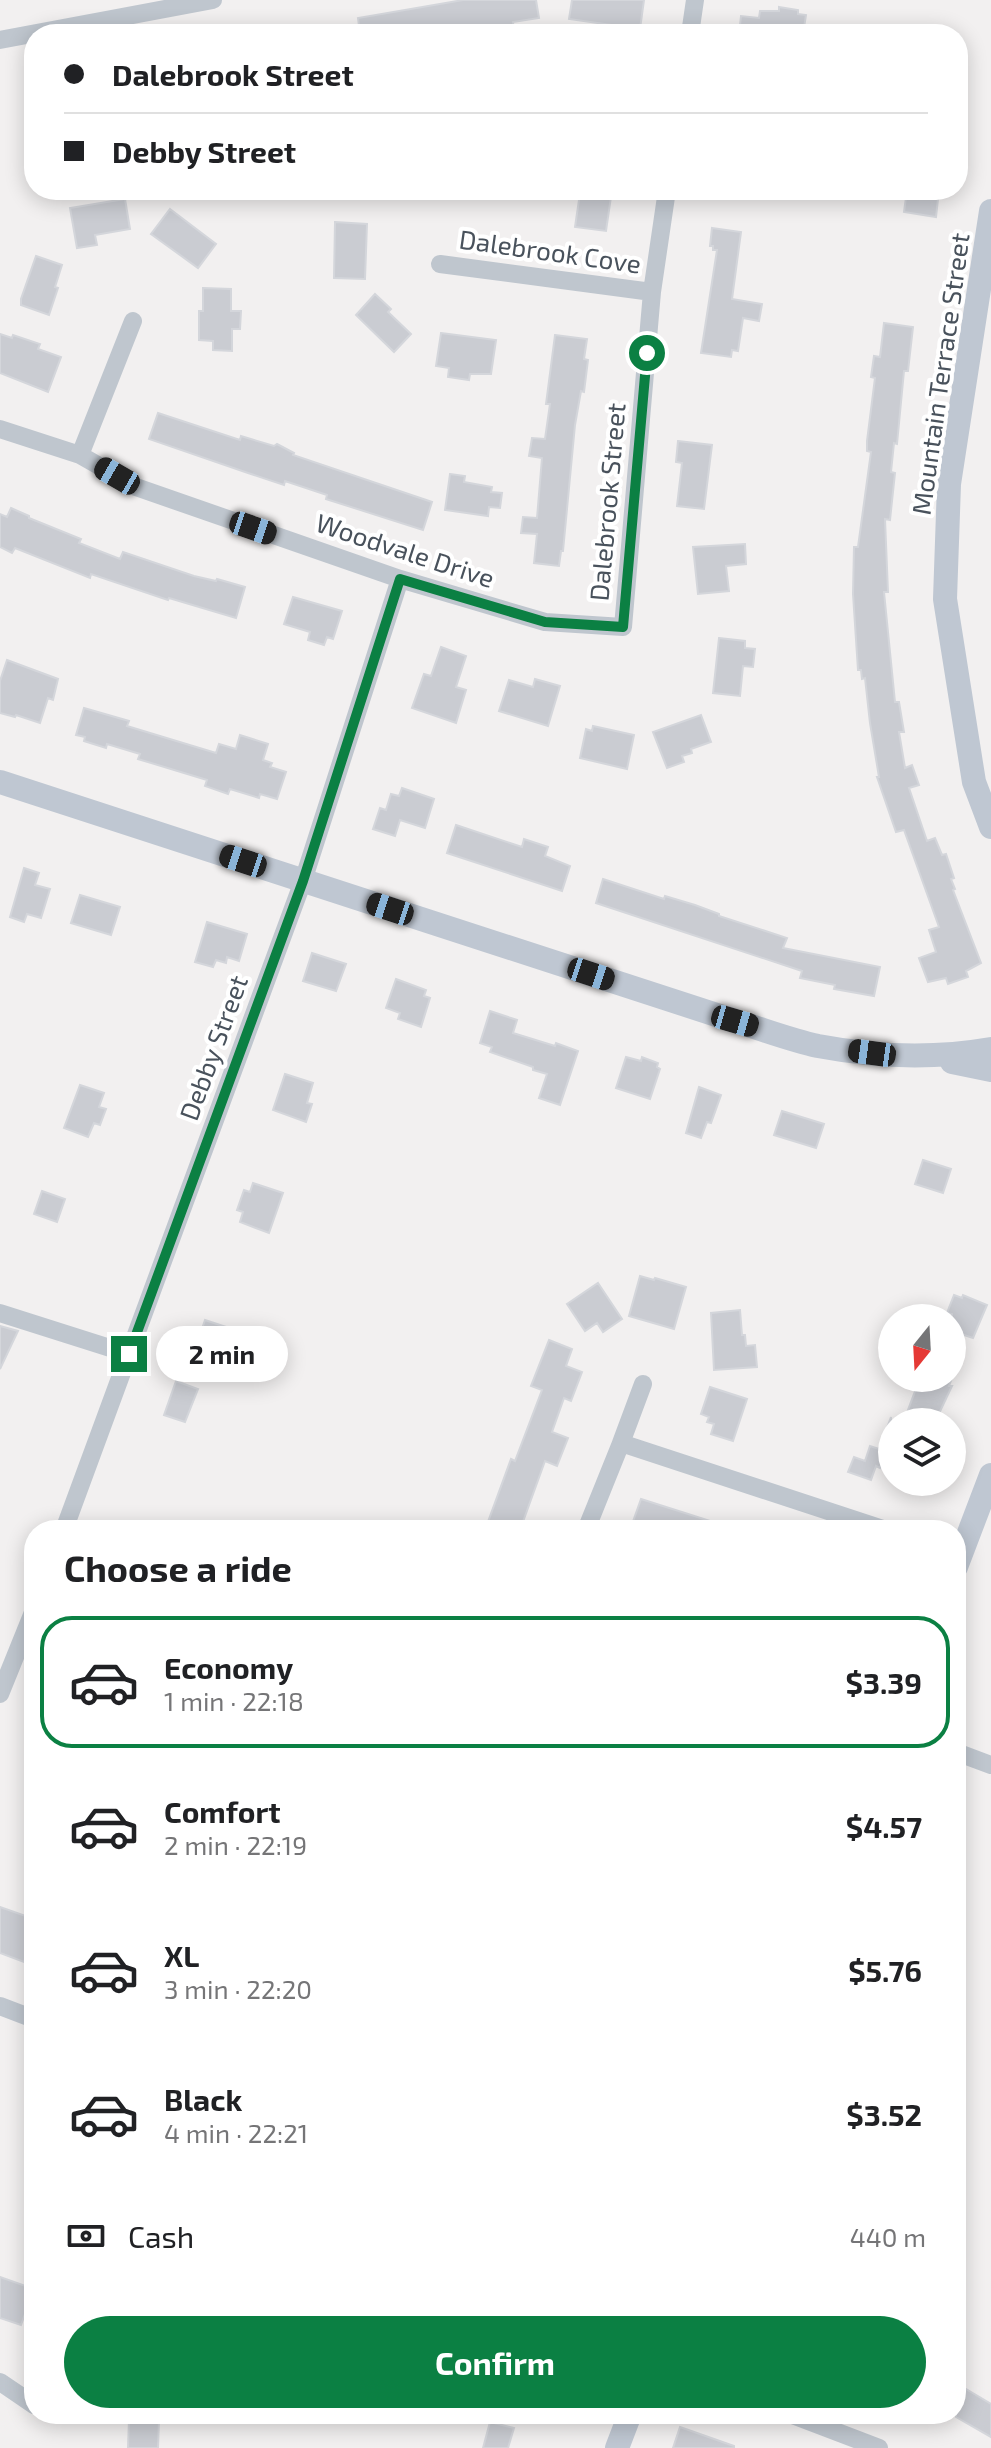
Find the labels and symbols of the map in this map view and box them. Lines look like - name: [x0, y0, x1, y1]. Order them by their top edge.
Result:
- street label: Dalebrook Cove: [457, 222, 643, 279]
- street label: Mountain Terrace Street: [904, 231, 975, 517]
- route start: [629, 335, 665, 371]
- street label: Dalebrook Street: [582, 401, 631, 602]
- car: [90, 454, 144, 498]
- street label: Woodvale Drive: [312, 506, 499, 593]
- car: [226, 509, 280, 547]
- car: [216, 842, 270, 880]
- car: [363, 890, 417, 928]
- car: [564, 955, 618, 993]
- street label: Debby Street: [172, 971, 253, 1124]
- car: [709, 1003, 761, 1039]
- car: [847, 1038, 897, 1068]
- north arrow: [878, 1304, 966, 1392]
- callout: 2 min: [157, 1326, 289, 1382]
- route end: [111, 1336, 147, 1372]

